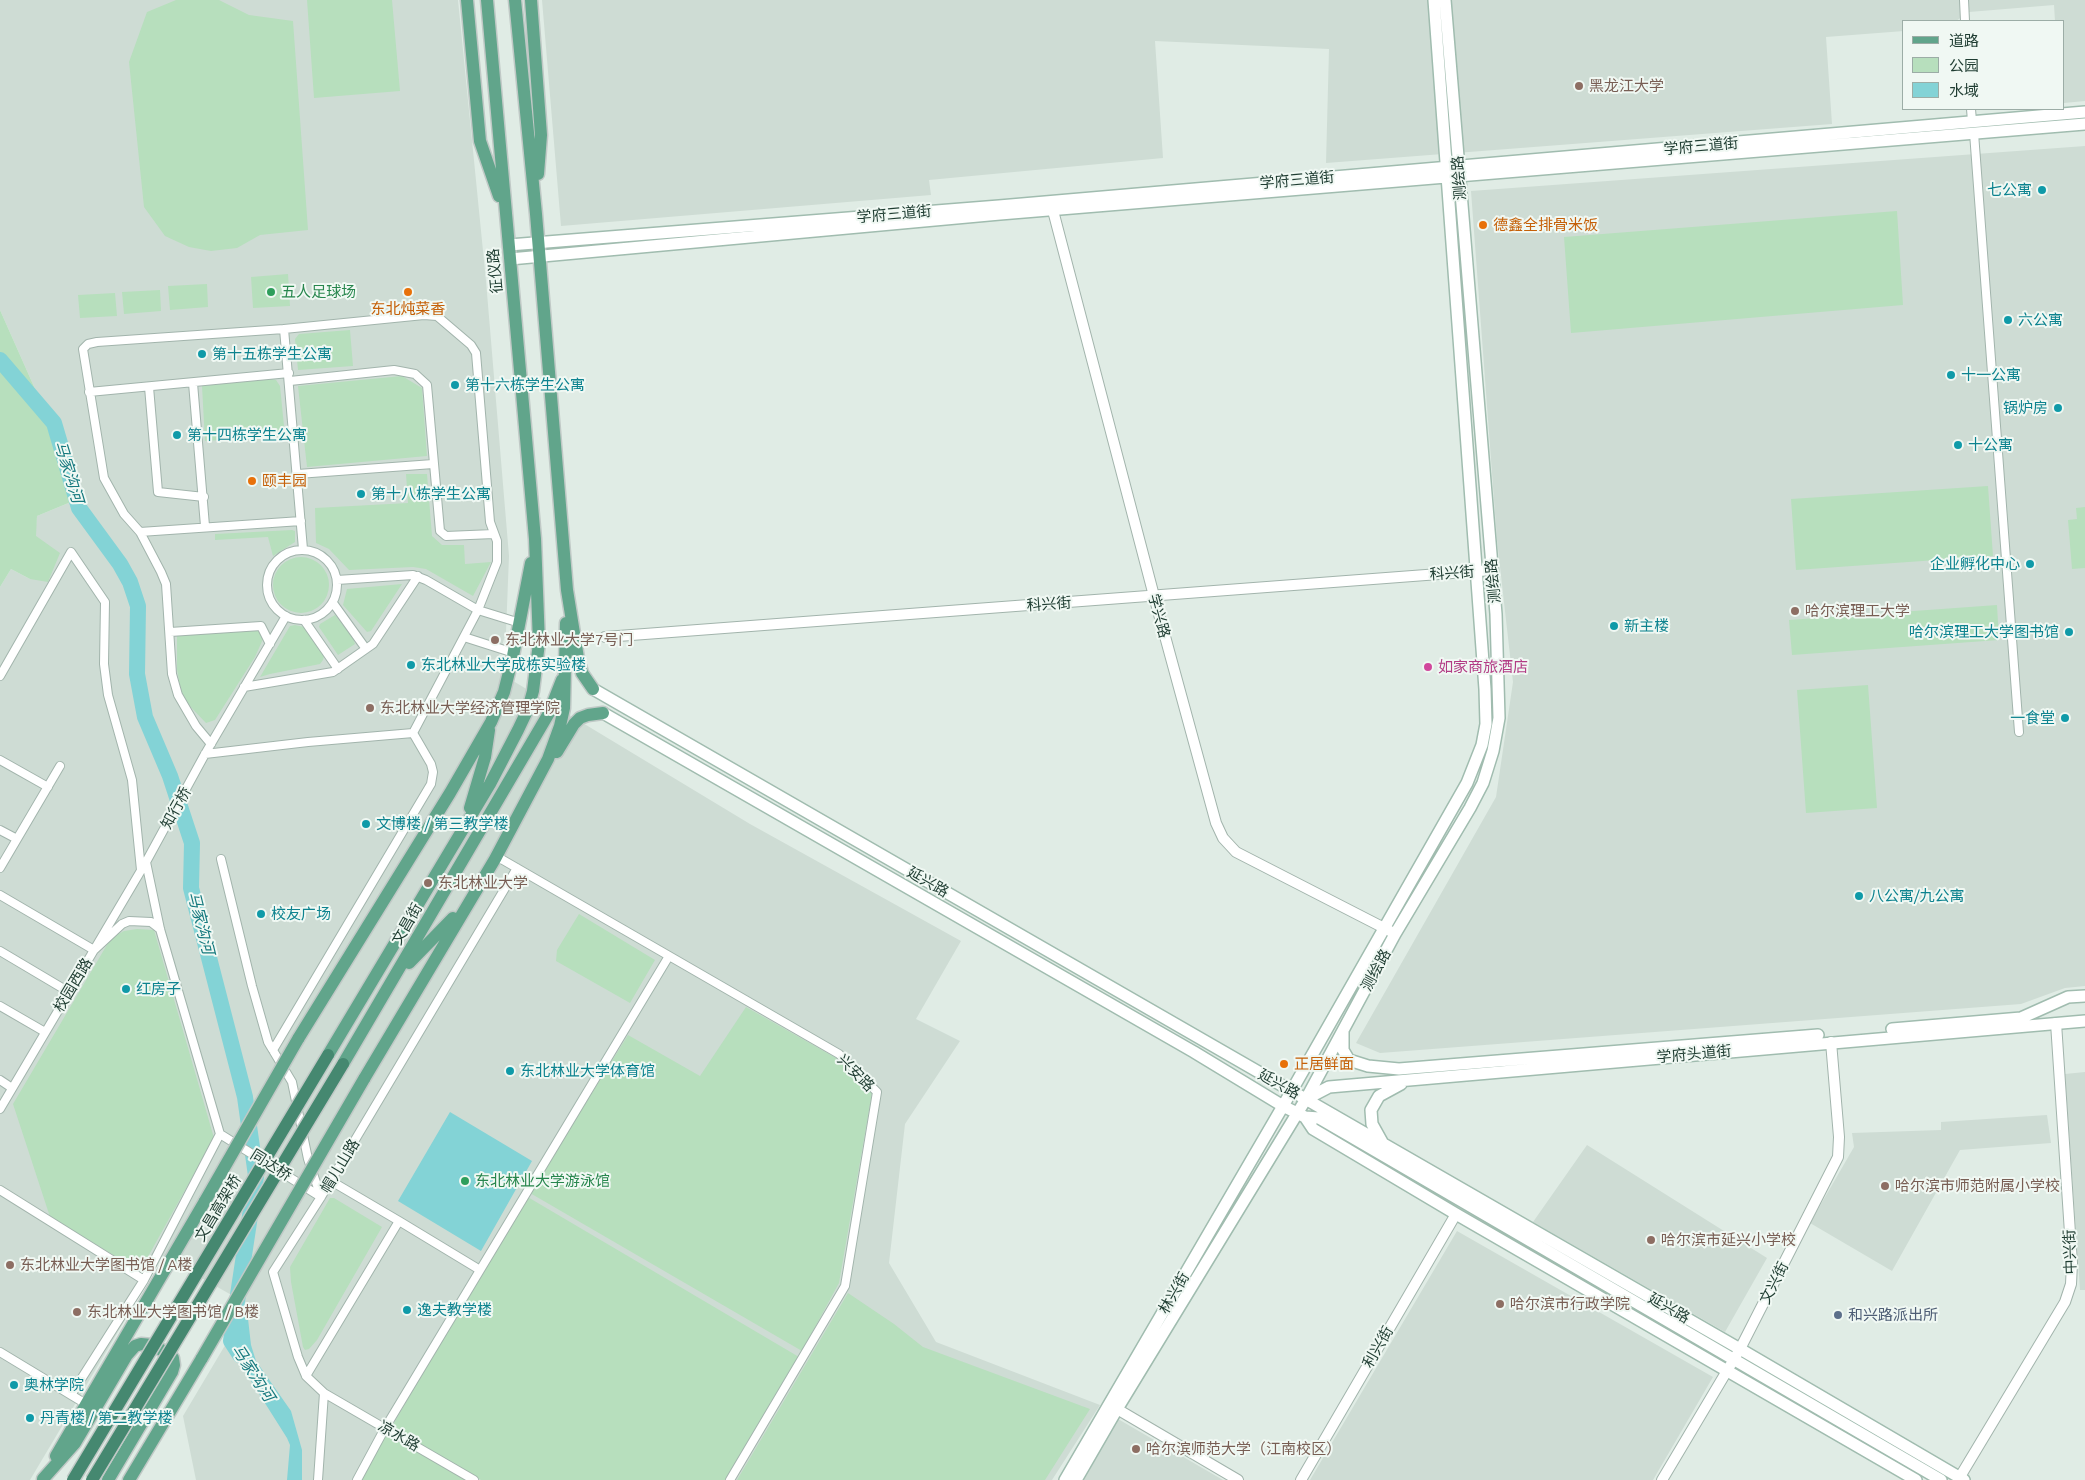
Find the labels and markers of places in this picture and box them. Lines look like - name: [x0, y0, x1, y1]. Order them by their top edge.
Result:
- place label: 黑龙江大学: [1589, 77, 1664, 95]
- marker: 黑龙江大学: [1573, 80, 1585, 92]
- place label: 七公寓: [1987, 181, 2032, 199]
- marker: 七公寓: [2036, 184, 2048, 196]
- place label: 德鑫全排骨米饭: [1493, 216, 1598, 234]
- marker: 德鑫全排骨米饭: [1477, 219, 1489, 231]
- place label: 五人足球场: [281, 283, 356, 301]
- marker: 五人足球场: [265, 286, 277, 298]
- marker: 东北炖菜香: [402, 286, 414, 298]
- place label: 东北炖菜香: [371, 300, 445, 318]
- place label: 六公寓: [2018, 311, 2063, 329]
- marker: 六公寓: [2002, 314, 2014, 326]
- place label: 第十五栋学生公寓: [212, 345, 332, 363]
- marker: 第十五栋学生公寓: [196, 348, 208, 360]
- place label: 十一公寓: [1961, 366, 2021, 384]
- marker: 十一公寓: [1945, 369, 1957, 381]
- place label: 第十六栋学生公寓: [465, 376, 585, 394]
- marker: 第十六栋学生公寓: [449, 379, 461, 391]
- place label: 锅炉房: [2003, 399, 2048, 417]
- marker: 锅炉房: [2052, 402, 2064, 414]
- place label: 第十四栋学生公寓: [187, 426, 307, 444]
- marker: 第十四栋学生公寓: [171, 429, 183, 441]
- place label: 十公寓: [1968, 436, 2013, 454]
- marker: 十公寓: [1952, 439, 1964, 451]
- place label: 颐丰园: [262, 472, 307, 490]
- marker: 颐丰园: [246, 475, 258, 487]
- place label: 第十八栋学生公寓: [371, 485, 491, 503]
- marker: 第十八栋学生公寓: [355, 488, 367, 500]
- place label: 企业孵化中心: [1930, 555, 2020, 573]
- marker: 企业孵化中心: [2024, 558, 2036, 570]
- place label: 哈尔滨理工大学: [1805, 602, 1910, 620]
- marker: 哈尔滨理工大学: [1789, 605, 1801, 617]
- place label: 新主楼: [1624, 617, 1669, 635]
- marker: 新主楼: [1608, 620, 1620, 632]
- place label: 哈尔滨理工大学图书馆: [1909, 623, 2059, 641]
- marker: 哈尔滨理工大学图书馆: [2063, 626, 2075, 638]
- place label: 东北林业大学7号门: [505, 631, 633, 649]
- marker: 东北林业大学7号门: [489, 634, 501, 646]
- place label: 东北林业大学成栋实验楼: [421, 656, 586, 674]
- place label: 如家商旅酒店: [1438, 658, 1528, 676]
- marker: 东北林业大学成栋实验楼: [405, 659, 417, 671]
- marker: 如家商旅酒店: [1422, 661, 1434, 673]
- place label: 东北林业大学经济管理学院: [380, 699, 560, 717]
- marker: 东北林业大学经济管理学院: [364, 702, 376, 714]
- place label: 一食堂: [2010, 709, 2055, 727]
- marker: 一食堂: [2059, 712, 2071, 724]
- place label: 文博楼 / 第三教学楼: [376, 815, 508, 833]
- marker: 文博楼 / 第三教学楼: [360, 818, 372, 830]
- place label: 东北林业大学: [438, 874, 528, 892]
- marker: 东北林业大学: [422, 877, 434, 889]
- place label: 八公寓/九公寓: [1869, 887, 1965, 905]
- marker: 八公寓/九公寓: [1853, 890, 1865, 902]
- place label: 校友广场: [271, 905, 331, 923]
- marker: 校友广场: [255, 908, 267, 920]
- place label: 红房子: [136, 980, 181, 998]
- marker: 红房子: [120, 983, 132, 995]
- place label: 正居鲜面: [1294, 1055, 1354, 1073]
- marker: 正居鲜面: [1278, 1058, 1290, 1070]
- place label: 东北林业大学体育馆: [520, 1062, 655, 1080]
- marker: 东北林业大学体育馆: [504, 1065, 516, 1077]
- place label: 东北林业大学游泳馆: [475, 1172, 610, 1190]
- marker: 东北林业大学游泳馆: [459, 1175, 471, 1187]
- place label: 哈尔滨市师范附属小学校: [1895, 1177, 2060, 1195]
- marker: 哈尔滨市师范附属小学校: [1879, 1180, 1891, 1192]
- place label: 哈尔滨市延兴小学校: [1661, 1231, 1796, 1249]
- marker: 哈尔滨市延兴小学校: [1645, 1234, 1657, 1246]
- place label: 东北林业大学图书馆 / A楼: [20, 1256, 192, 1274]
- marker: 东北林业大学图书馆 / A楼: [4, 1259, 16, 1271]
- place label: 哈尔滨市行政学院: [1510, 1295, 1630, 1313]
- marker: 哈尔滨市行政学院: [1494, 1298, 1506, 1310]
- place label: 逸夫教学楼: [417, 1301, 492, 1319]
- place label: 东北林业大学图书馆 / B楼: [87, 1303, 259, 1321]
- marker: 逸夫教学楼: [401, 1304, 413, 1316]
- marker: 东北林业大学图书馆 / B楼: [71, 1306, 83, 1318]
- place label: 和兴路派出所: [1848, 1306, 1938, 1324]
- marker: 和兴路派出所: [1832, 1309, 1844, 1321]
- place label: 奥林学院: [24, 1376, 84, 1394]
- marker: 奥林学院: [8, 1379, 20, 1391]
- place label: 丹青楼 / 第二教学楼: [40, 1409, 172, 1427]
- marker: 丹青楼 / 第二教学楼: [24, 1412, 36, 1424]
- place label: 哈尔滨师范大学（江南校区）: [1146, 1440, 1341, 1458]
- marker: 哈尔滨师范大学（江南校区）: [1130, 1443, 1142, 1455]

